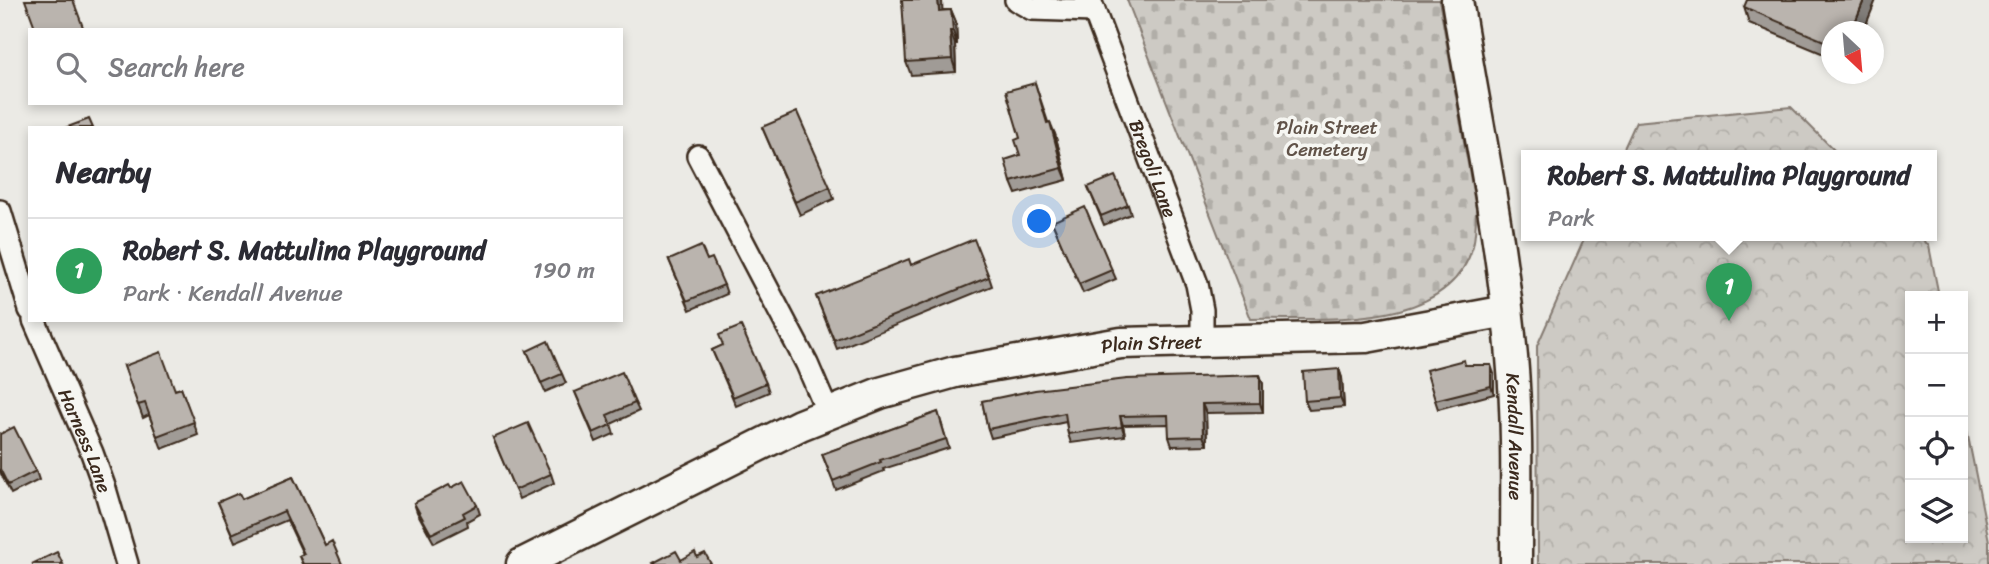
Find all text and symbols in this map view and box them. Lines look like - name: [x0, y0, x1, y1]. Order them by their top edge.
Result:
- north arrow: [1821, 21, 1884, 84]
- search box: [28, 28, 623, 105]
- text: Search here: [108, 44, 245, 90]
- icon: search: [52, 48, 90, 86]
- park label: Plain Street Cemetery: [1276, 111, 1378, 166]
- street label: Bregoli Lane: [1119, 115, 1187, 223]
- text: Nearby: [56, 145, 151, 199]
- popup: [1521, 150, 1937, 241]
- text: Robert S. Mattulina Playground: [1548, 152, 1910, 198]
- text: Park: [1548, 198, 1595, 239]
- your location: [1022, 204, 1056, 238]
- text: Robert S. Mattulina Playground: [123, 227, 486, 273]
- text: 1: [74, 250, 84, 291]
- text: 190 m: [533, 250, 595, 291]
- pin: 1: [1706, 263, 1752, 321]
- text: Park · Kendall Avenue: [123, 273, 343, 314]
- map controls: [1905, 291, 1968, 543]
- button: +: [1905, 291, 1968, 354]
- street label: Plain Street: [1098, 325, 1203, 363]
- button: −: [1905, 354, 1968, 417]
- street label: Kendall Avenue: [1496, 372, 1532, 501]
- street label: Harness Lane: [49, 383, 121, 498]
- button: locate: [1905, 417, 1968, 480]
- button: layers: [1905, 480, 1968, 543]

